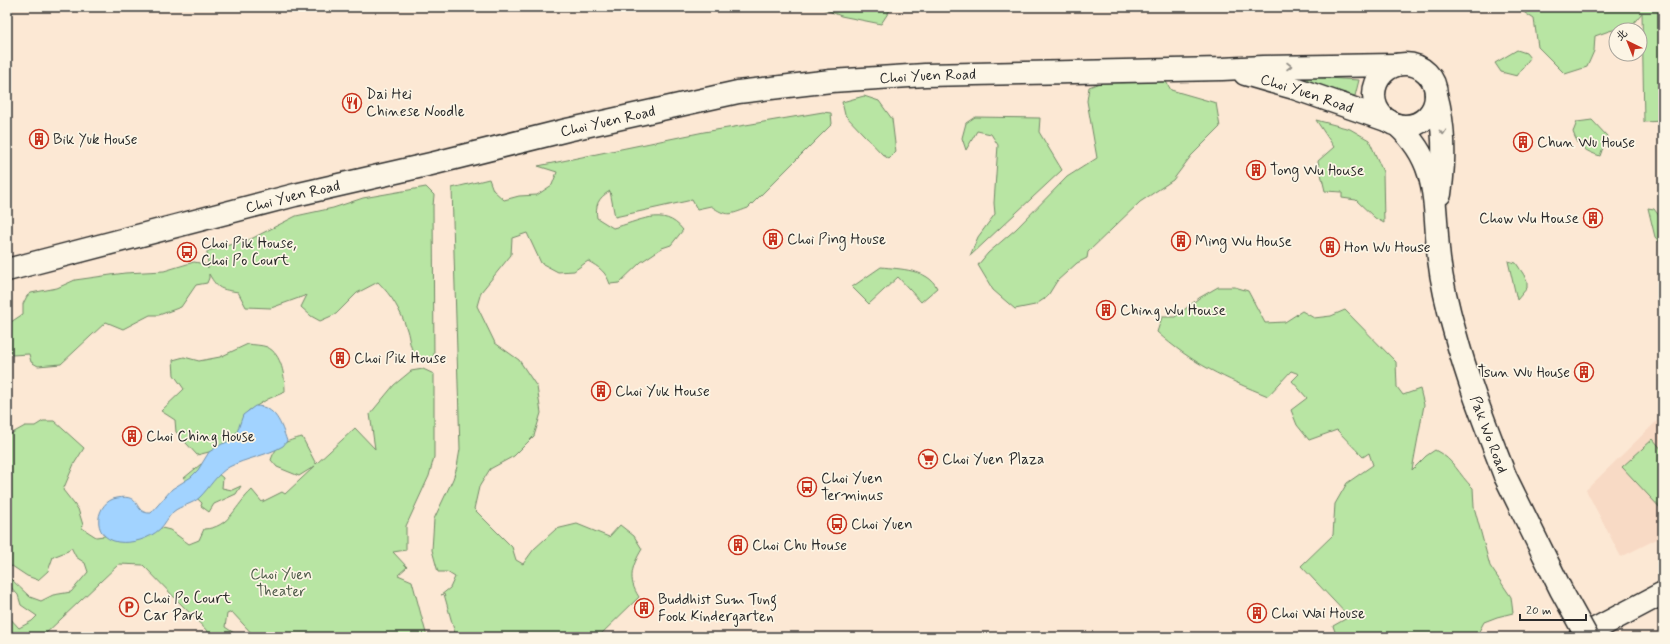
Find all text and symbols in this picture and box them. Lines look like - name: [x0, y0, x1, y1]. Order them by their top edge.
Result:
- north arrow: [1608, 22, 1648, 62]
- text: 北: [1613, 27, 1631, 44]
- one-way arrow: [1286, 62, 1292, 71]
- street label: Choi Yuen Road: [879, 65, 976, 89]
- street label: Choi Yuen Road: [1258, 70, 1356, 119]
- place label: Dai Hei Chinese Noodle: [366, 85, 465, 122]
- restaurant icon: Dai Hei Chinese Noodle: [341, 92, 363, 114]
- street label: Choi Yuen Road: [558, 102, 657, 142]
- building icon: Bik Yuk House: [28, 128, 50, 150]
- one-way arrow: [1439, 129, 1448, 135]
- place label: Bik Yuk House: [53, 130, 138, 150]
- building icon: Chun Wu House: [1512, 131, 1534, 153]
- place label: Chun Wu House: [1537, 133, 1635, 153]
- building icon: Tong Wu House: [1245, 159, 1267, 181]
- place label: Tong Wu House: [1270, 161, 1364, 182]
- street label: Choi Yuen Road: [243, 176, 342, 218]
- building icon: Chow Wu House: [1582, 207, 1604, 229]
- place label: Chow Wu House: [1479, 209, 1579, 229]
- building icon: Choi Ping House: [762, 228, 784, 250]
- place label: Choi Ping House: [787, 230, 886, 251]
- building icon: Ming Wu House: [1170, 230, 1192, 252]
- place label: Ming Wu House: [1195, 232, 1292, 253]
- place label: Choi Pik House, Choi Po Court: [201, 234, 296, 271]
- building icon: Hon Wu House: [1319, 236, 1341, 258]
- place label: Hon Wu House: [1344, 238, 1431, 258]
- bus stop icon: Choi Pik House, Choi Po Court: [176, 241, 198, 263]
- building icon: Ching Wu House: [1095, 299, 1117, 321]
- place label: Ching Wu House: [1120, 301, 1226, 321]
- building icon: Choi Pik House: [329, 347, 351, 369]
- place label: Choi Pik House: [354, 349, 446, 369]
- building icon: Tsun Wu House: [1573, 361, 1595, 383]
- place label: Tsun Wu House: [1478, 363, 1570, 383]
- building icon: Choi Yuk House: [590, 380, 612, 402]
- place label: Choi Yuk House: [615, 382, 710, 402]
- street label: Pak Wo Road: [1465, 393, 1512, 476]
- building icon: Choi Ching House: [121, 425, 143, 447]
- place label: Choi Ching House: [146, 427, 255, 447]
- supermarket icon: Choi Yuen Plaza: [917, 448, 939, 470]
- place label: Choi Yuen Plaza: [942, 450, 1044, 470]
- place label: Choi Yuen Terminus: [821, 469, 883, 506]
- bus stop icon: Choi Yuen Terminus: [796, 476, 818, 498]
- bus stop icon: Choi Yuen: [826, 513, 848, 535]
- place label: Choi Yuen: [851, 515, 913, 535]
- building icon: Choi Chu House: [727, 534, 749, 556]
- place label: Choi Chu House: [752, 536, 847, 556]
- park label: Choi Yuen Theater: [250, 565, 312, 602]
- place label: Choi Po Court Car Park: [143, 589, 231, 626]
- place label: Buddhist Sum Tung Fook Kindergarten: [658, 590, 777, 627]
- parking icon: Choi Po Court Car Park: [118, 596, 140, 618]
- scale bar: [1520, 596, 1586, 622]
- building icon: Buddhist Sum Tung Fook Kindergarten: [633, 597, 655, 619]
- building icon: Choi Wai House: [1246, 602, 1268, 624]
- text: 20 m: [1526, 603, 1552, 619]
- place label: Choi Wai House: [1271, 604, 1365, 624]

